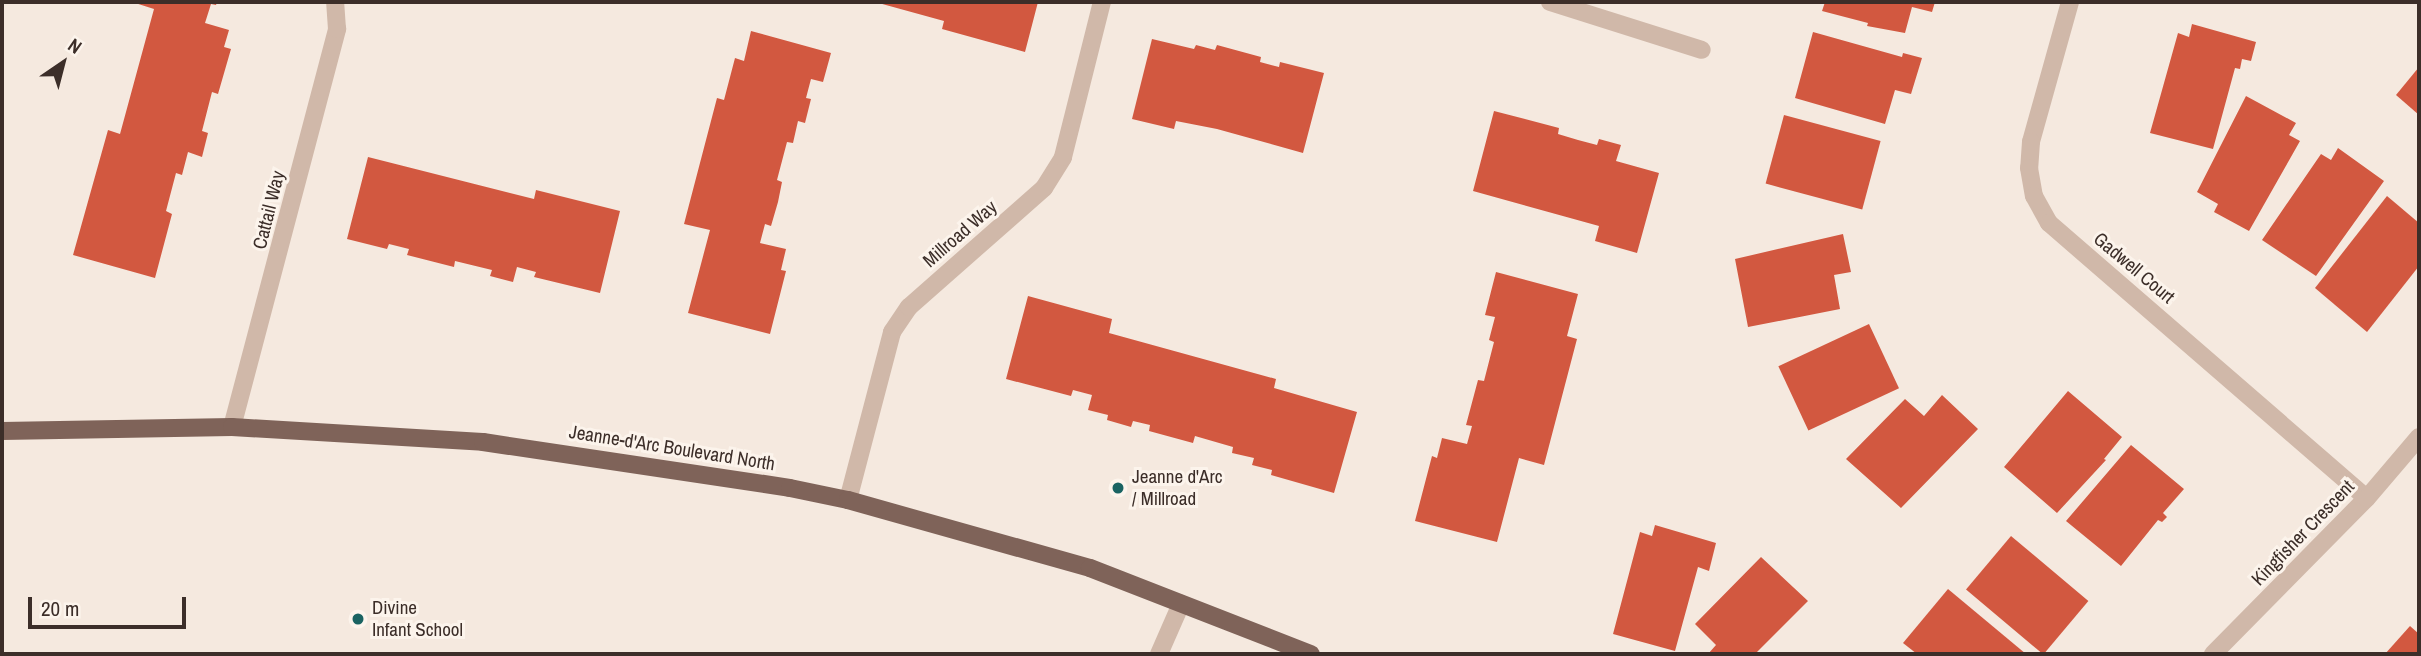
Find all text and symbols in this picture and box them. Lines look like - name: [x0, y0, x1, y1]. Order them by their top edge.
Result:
- north arrow: [28, 28, 98, 98]
- text: N: [63, 32, 87, 60]
- street label: Cattail Way: [248, 168, 290, 252]
- street label: Millroad Way: [918, 196, 1002, 272]
- street label: Gadwell Court: [2089, 228, 2179, 308]
- street label: Jeanne-d'Arc Boulevard North: [567, 420, 777, 476]
- place label: Jeanne d'Arc / Millroad: [1132, 466, 1222, 510]
- street label: Kingfisher Crescent: [2247, 476, 2359, 590]
- marker: Jeanne d'Arc / Millroad: [1110, 480, 1126, 496]
- scale bar: [32, 582, 189, 626]
- text: 20 m: [41, 594, 79, 623]
- place label: Divine Infant School: [372, 597, 463, 641]
- marker: Divine Infant School: [350, 611, 366, 627]

